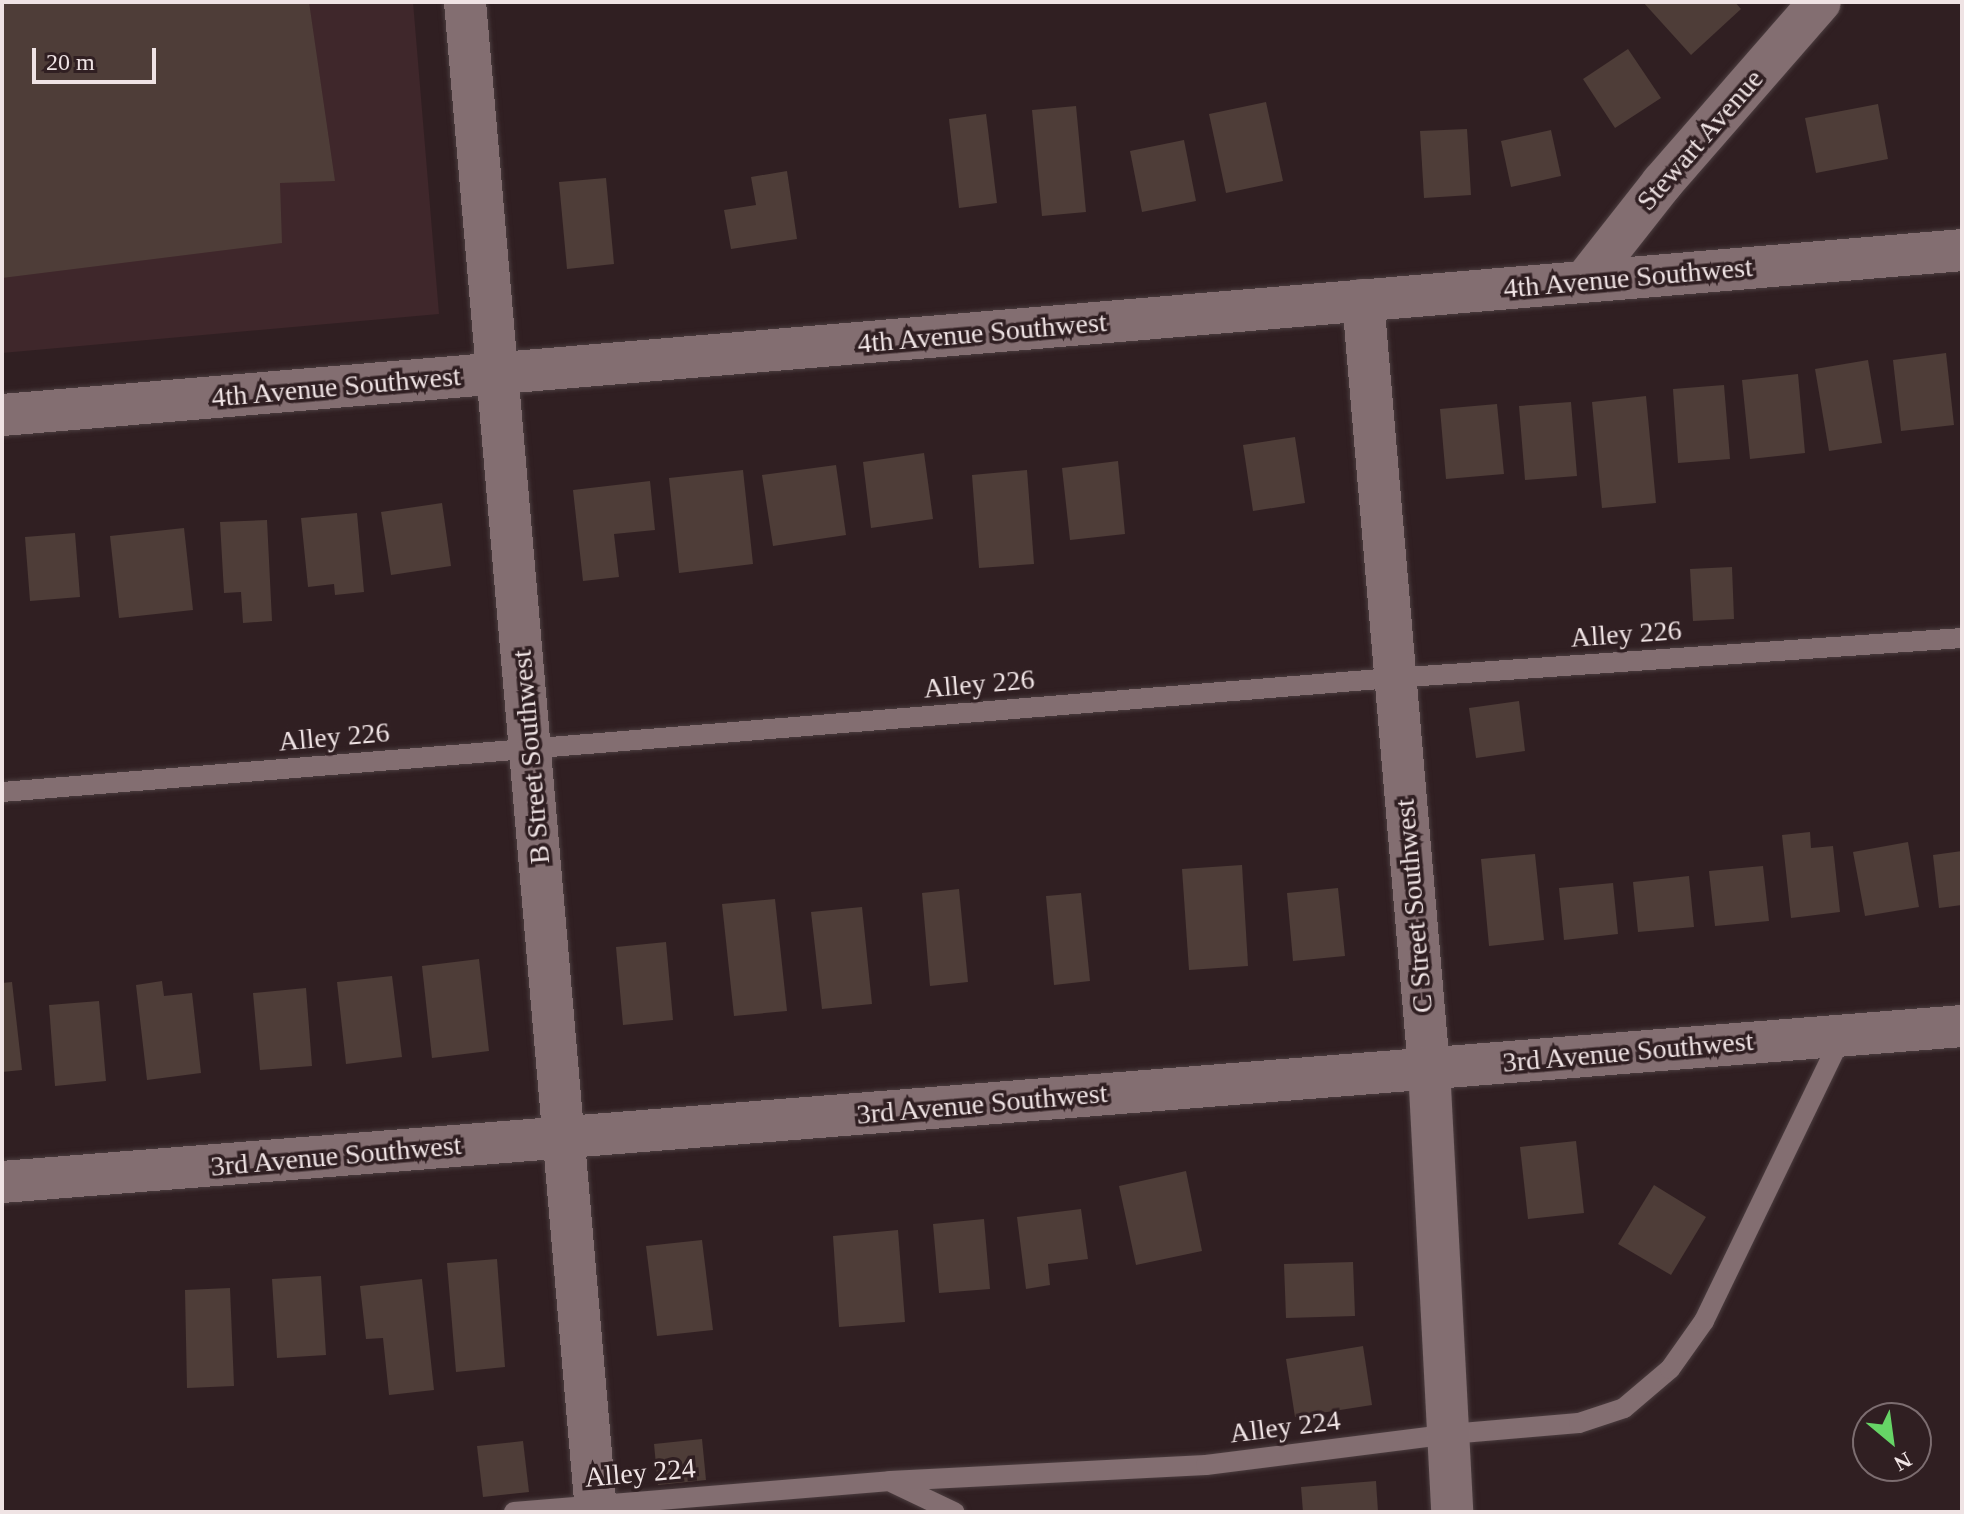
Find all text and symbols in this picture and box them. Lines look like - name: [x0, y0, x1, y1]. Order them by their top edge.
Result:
- scale bar: [36, 32, 160, 82]
- text: 20 m: [46, 49, 95, 75]
- street label: Stewart Avenue: [1629, 62, 1771, 218]
- street label: 4th Avenue Southwest: [1501, 250, 1755, 306]
- street label: 4th Avenue Southwest: [855, 305, 1109, 361]
- street label: 4th Avenue Southwest: [209, 359, 463, 415]
- street label: Alley 226: [1569, 613, 1683, 655]
- street label: B Street Southwest: [505, 649, 557, 865]
- street label: Alley 226: [922, 662, 1036, 706]
- street label: Alley 226: [277, 715, 391, 759]
- street label: C Street Southwest: [1388, 798, 1440, 1014]
- street label: 3rd Avenue Southwest: [1501, 1024, 1755, 1080]
- street label: 3rd Avenue Southwest: [855, 1076, 1109, 1132]
- street label: 3rd Avenue Southwest: [209, 1128, 463, 1184]
- north arrow: [1852, 1402, 1932, 1482]
- street label: Alley 224: [1228, 1404, 1342, 1450]
- text: N: [1890, 1447, 1916, 1476]
- street label: Alley 224: [583, 1451, 697, 1495]

